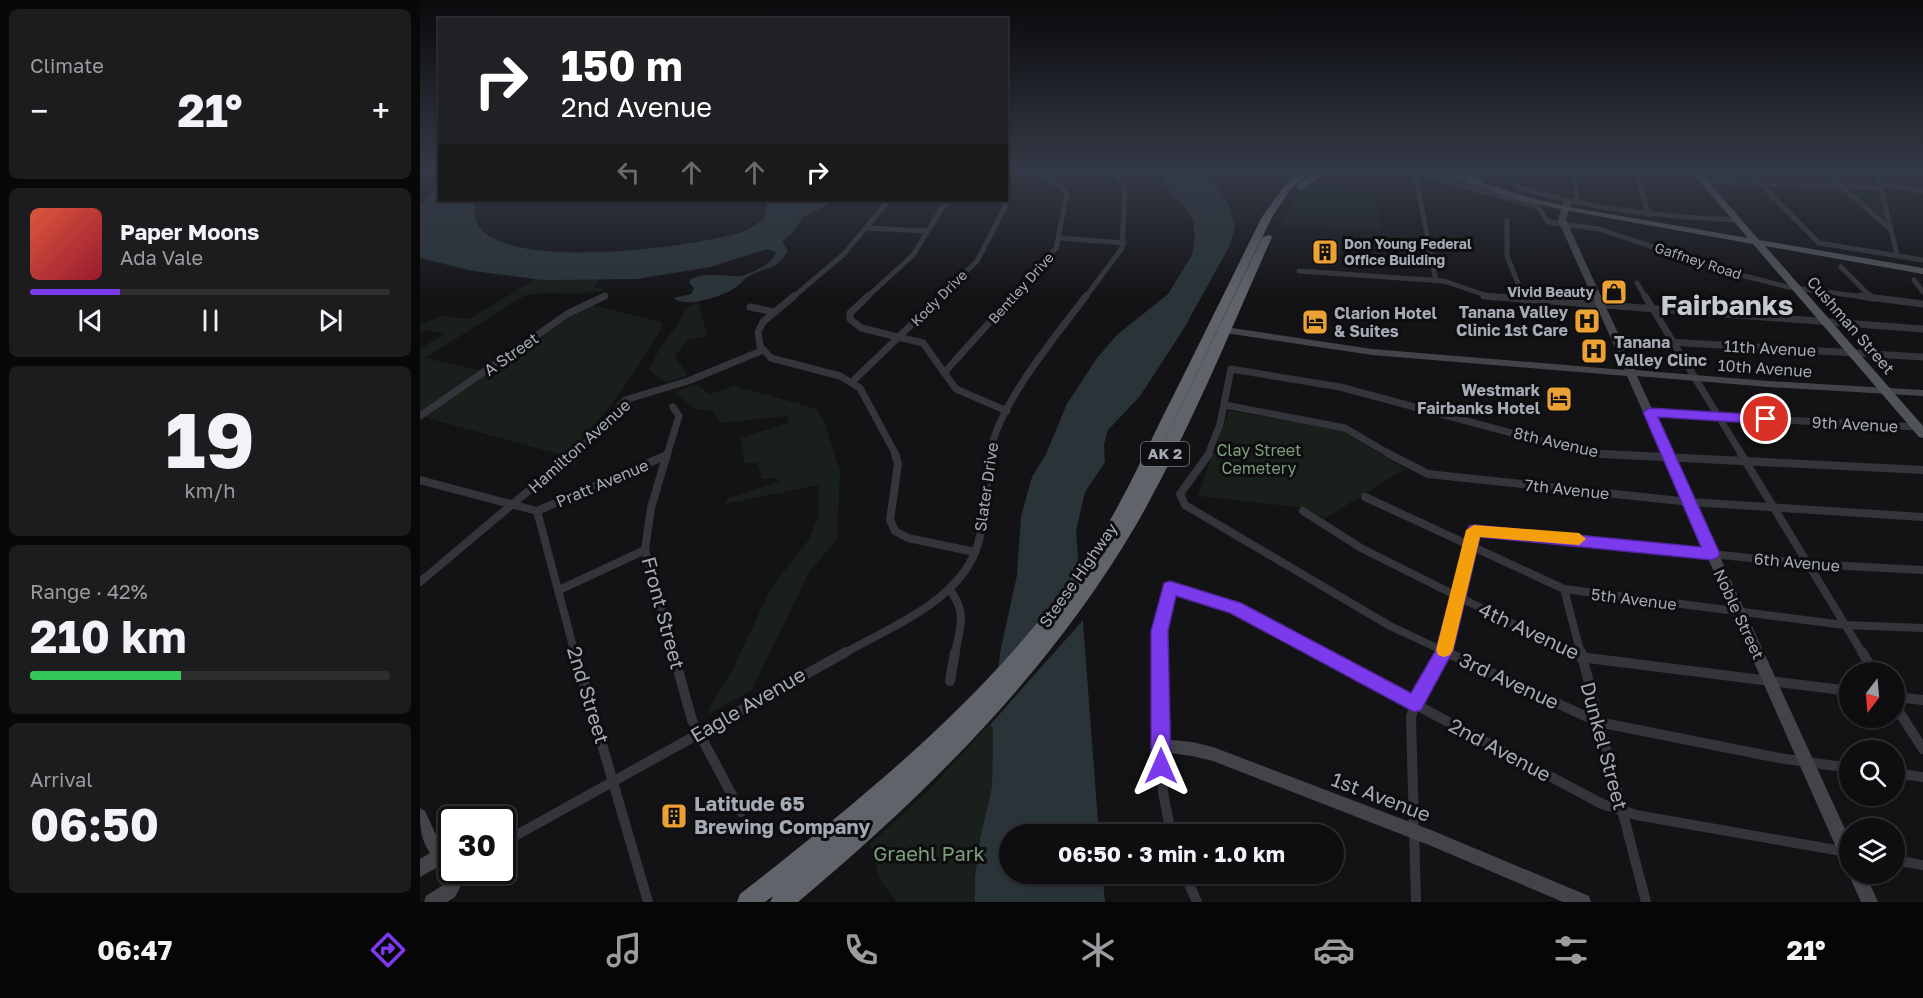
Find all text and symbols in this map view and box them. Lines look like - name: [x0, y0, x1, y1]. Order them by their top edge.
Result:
- text: 150 m: [561, 40, 683, 90]
- icon: right: [462, 42, 540, 120]
- text: Climate: [30, 53, 104, 77]
- text: 21°: [177, 83, 243, 137]
- text: −: [30, 91, 48, 130]
- text: +: [372, 91, 390, 130]
- text: 2nd Avenue: [561, 91, 712, 123]
- icon: left: [612, 156, 645, 189]
- icon: ahead: [675, 156, 708, 189]
- icon: ahead: [738, 156, 771, 189]
- icon: right: [801, 156, 834, 189]
- text: Paper Moons: [120, 218, 259, 245]
- place label: Don Young Federal Office Building: [1344, 235, 1472, 268]
- building icon: Don Young Federal Office Building: [1310, 237, 1340, 267]
- street label: Gaffney Road: [1653, 238, 1744, 283]
- text: Ada Vale: [120, 245, 203, 269]
- street label: Bentley Drive: [984, 249, 1057, 327]
- street label: Kody Drive: [907, 266, 970, 329]
- street label: Cushman Street: [1803, 272, 1899, 378]
- shop icon: Vivid Beauty: [1599, 277, 1629, 307]
- place label: Vivid Beauty: [1507, 283, 1595, 300]
- district label: Fairbanks: [1660, 288, 1794, 321]
- place label: Tanana Valley Clinic 1st Care: [1456, 302, 1568, 340]
- place label: Clarion Hotel & Suites: [1334, 303, 1437, 341]
- icon: previous: [74, 304, 107, 337]
- icon: pause: [194, 304, 227, 337]
- icon: next: [314, 304, 347, 337]
- hospital icon: Tanana Valley Clinic 1st Care: [1572, 306, 1602, 336]
- hotel icon: Clarion Hotel & Suites: [1300, 307, 1330, 337]
- street label: A Street: [480, 328, 542, 380]
- place label: Tanana Valley Clinc: [1614, 332, 1707, 370]
- hospital icon: Tanana Valley Clinc: [1579, 336, 1609, 366]
- street label: 11th Avenue: [1723, 336, 1817, 360]
- street label: 10th Avenue: [1717, 355, 1813, 381]
- place label: Westmark Fairbanks Hotel: [1417, 380, 1541, 418]
- hotel icon: Westmark Fairbanks Hotel: [1544, 384, 1574, 414]
- text: 19: [165, 392, 255, 485]
- pin: [1740, 393, 1791, 444]
- street label: Hamilton Avenue: [524, 395, 634, 497]
- icon: arrive: [1749, 402, 1782, 435]
- street label: 9th Avenue: [1811, 412, 1899, 436]
- street label: 8th Avenue: [1512, 423, 1600, 461]
- park label: Clay Street Cemetery: [1216, 440, 1302, 478]
- street label: Slater Drive: [970, 441, 1002, 533]
- road number: AK 2: [1141, 442, 1189, 466]
- street label: Pratt Avenue: [553, 455, 651, 511]
- street label: 7th Avenue: [1524, 475, 1610, 503]
- text: km/h: [185, 478, 235, 502]
- street label: Steese Highway: [1035, 519, 1121, 631]
- street label: 6th Avenue: [1753, 548, 1841, 576]
- street label: Front Street: [637, 554, 691, 672]
- street label: Noble Street: [1709, 566, 1769, 662]
- text: Range · 42%: [30, 579, 148, 603]
- street label: 5th Avenue: [1590, 584, 1678, 614]
- street label: 4th Avenue: [1475, 596, 1583, 664]
- text: 210 km: [30, 609, 187, 663]
- street label: 2nd Street: [563, 643, 615, 746]
- street label: 3rd Avenue: [1456, 647, 1563, 714]
- street label: Eagle Avenue: [686, 661, 809, 747]
- north arrow: [1839, 662, 1905, 728]
- map controls: [1839, 662, 1905, 884]
- street label: Dunkel Street: [1576, 679, 1634, 812]
- street label: 2nd Avenue: [1445, 712, 1555, 786]
- position arrow: [1129, 734, 1193, 798]
- button: search: [1839, 740, 1905, 806]
- street label: 1st Avenue: [1329, 766, 1434, 826]
- text: Arrival: [30, 767, 93, 791]
- place label: Latitude 65 Brewing Company: [694, 791, 870, 838]
- text: 06:50: [30, 797, 159, 851]
- building icon: Latitude 65 Brewing Company: [659, 801, 689, 831]
- speed limit sign: 30: [438, 806, 516, 884]
- button: layers: [1839, 818, 1905, 884]
- text: 06:50 · 3 min · 1.0 km: [1058, 840, 1285, 867]
- park label: Graehl Park: [873, 841, 985, 865]
- icon: directions: [367, 929, 409, 971]
- icon: music: [603, 929, 645, 971]
- icon: phone: [840, 929, 882, 971]
- icon: climate: [1077, 929, 1119, 971]
- icon: car: [1313, 929, 1355, 971]
- icon: filters: [1550, 929, 1592, 971]
- text: 06:47: [97, 934, 172, 966]
- text: 21°: [1787, 934, 1826, 966]

